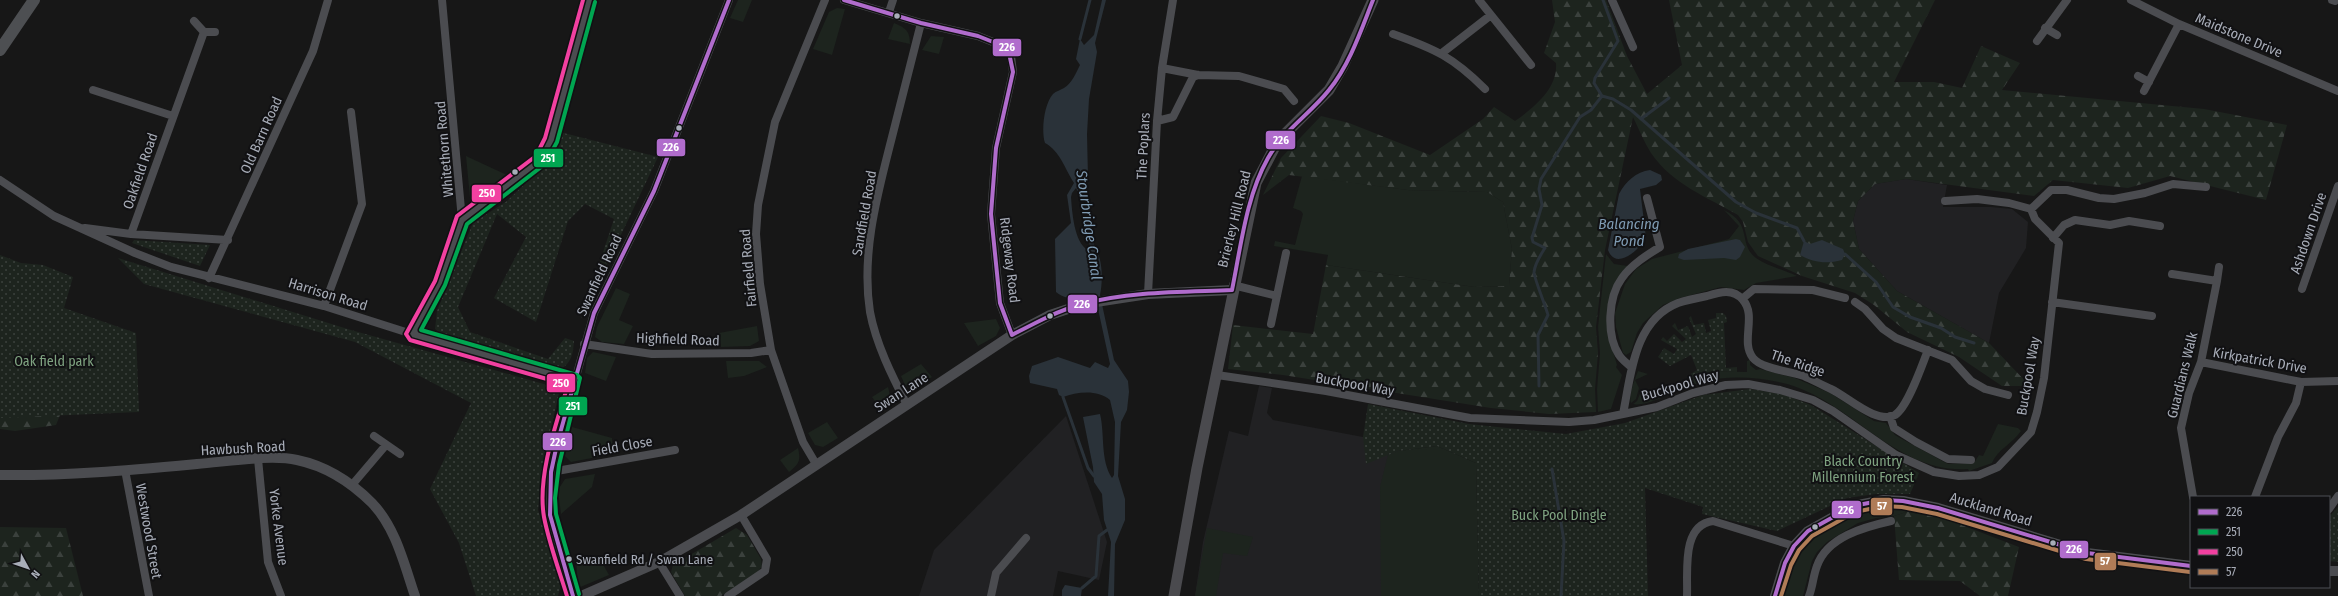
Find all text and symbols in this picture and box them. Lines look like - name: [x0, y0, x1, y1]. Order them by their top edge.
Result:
- street label: Maidstone Drive: [2193, 10, 2285, 61]
- unlabelled marker: [892, 11, 902, 21]
- line badge: 226: [992, 38, 1022, 57]
- text: 226: [998, 41, 1015, 54]
- street label: Old Barn Road: [237, 94, 286, 176]
- street label: Whitethorn Road: [432, 100, 457, 198]
- street label: The Poplars: [1133, 112, 1154, 180]
- unlabelled marker: [674, 123, 684, 133]
- line badge: 226: [1265, 130, 1296, 150]
- street label: Oakfield Road: [119, 131, 161, 212]
- text: 226: [1272, 134, 1289, 147]
- line badge: 226: [656, 138, 686, 157]
- text: 226: [662, 141, 679, 154]
- line badge: 251: [533, 148, 564, 168]
- text: 251: [540, 152, 555, 165]
- unlabelled marker: [510, 167, 520, 177]
- water label: Stourbridge Canal: [1072, 168, 1106, 281]
- street label: Sandfield Road: [849, 169, 880, 257]
- street label: Brierley Hill Road: [1214, 169, 1255, 270]
- line badge: 250: [471, 184, 502, 203]
- text: 250: [478, 187, 495, 200]
- street label: Ashdown Drive: [2287, 190, 2330, 276]
- water label: Balancing Pond: [1598, 215, 1660, 250]
- street label: Ridgeway Road: [996, 216, 1023, 304]
- street label: Fairfield Road: [737, 228, 760, 308]
- street label: Swanfield Road: [573, 232, 626, 319]
- street label: Harrison Road: [286, 274, 369, 315]
- line badge: 226: [1067, 294, 1098, 314]
- text: 226: [1073, 298, 1090, 311]
- unlabelled marker: [1045, 311, 1055, 321]
- street label: Highfield Road: [636, 330, 720, 349]
- street label: Guardians Walk: [2164, 330, 2202, 420]
- street label: Buckpool Way: [2013, 335, 2044, 417]
- street label: Kirkpatrick Drive: [2212, 344, 2308, 377]
- street label: The Ridge: [1769, 346, 1827, 381]
- park label: Oak field park: [14, 353, 94, 370]
- street label: Buckpool Way: [1640, 366, 1721, 405]
- street label: Swan Lane: [871, 369, 931, 416]
- street label: Buckpool Way: [1314, 369, 1396, 400]
- line badge: 250: [546, 373, 576, 393]
- text: 250: [552, 377, 569, 390]
- line badge: 251: [558, 396, 588, 416]
- text: 251: [565, 400, 580, 413]
- line badge: 226: [542, 432, 573, 451]
- street label: Field Close: [590, 433, 654, 460]
- text: 226: [549, 436, 566, 449]
- street label: Hawbush Road: [200, 438, 286, 459]
- park label: Black Country Millennium Forest: [1812, 453, 1915, 486]
- street label: Westwood Street: [132, 482, 165, 581]
- street label: Yorke Avenue: [265, 488, 292, 566]
- street label: Auckland Road: [1948, 489, 2034, 530]
- legend: [2190, 496, 2330, 588]
- line badge: 57: [1870, 497, 1893, 516]
- line badge: 226: [1831, 500, 1862, 519]
- text: 57: [1877, 500, 1887, 513]
- text: 226: [1837, 504, 1854, 517]
- text: 226: [2226, 505, 2243, 519]
- park label: Buck Pool Dingle: [1511, 507, 1607, 524]
- unlabelled marker: [1810, 522, 1820, 532]
- text: 251: [2226, 525, 2241, 539]
- unlabelled marker: [2048, 538, 2058, 548]
- line badge: 226: [2059, 540, 2089, 559]
- text: 226: [2065, 543, 2082, 556]
- text: 250: [2226, 545, 2243, 559]
- north arrow: [8, 548, 48, 588]
- place label: Swanfield Rd / Swan Lane: [576, 552, 713, 567]
- line badge: 57: [2094, 552, 2117, 571]
- marker: Swanfield Rd / Swan Lane: [564, 554, 574, 564]
- text: 57: [2100, 555, 2110, 568]
- text: 57: [2226, 565, 2236, 579]
- text: N: [28, 567, 42, 581]

